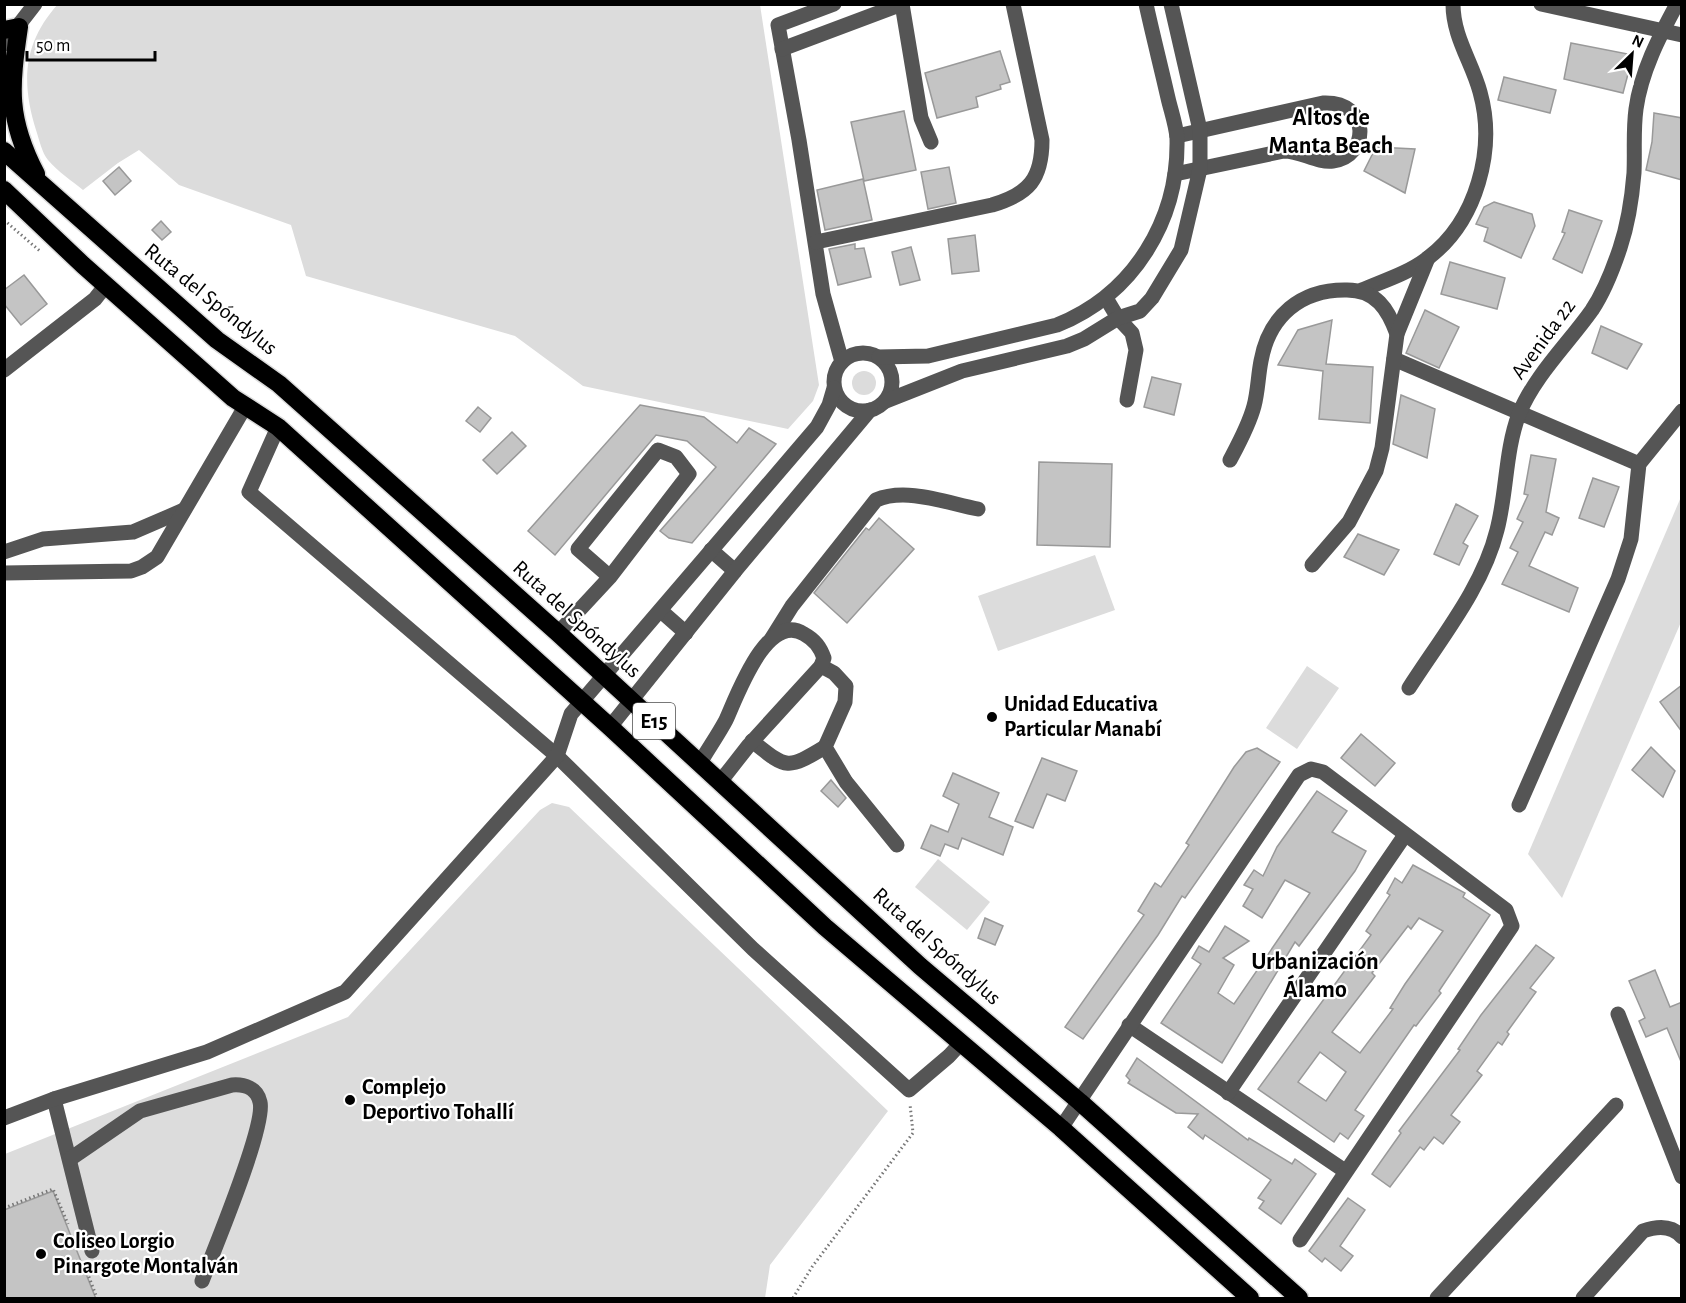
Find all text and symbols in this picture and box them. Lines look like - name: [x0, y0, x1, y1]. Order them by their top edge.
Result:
- scale bar: [27, 24, 154, 62]
- north arrow: [1602, 24, 1662, 84]
- text: N: [1629, 32, 1646, 51]
- text: 50 m: [36, 37, 70, 55]
- district label: Altos de Manta Beach: [1269, 106, 1393, 158]
- street label: Ruta del Spóndylus: [141, 239, 281, 359]
- street label: Avenida 22: [1507, 295, 1579, 383]
- street label: Ruta del Spóndylus: [509, 556, 645, 682]
- place label: Unidad Educativa Particular Manabí: [1004, 693, 1163, 740]
- road number: E15: [633, 703, 675, 739]
- marker: Unidad Educativa Particular Manabí: [985, 710, 999, 724]
- street label: Ruta del Spóndylus: [869, 883, 1005, 1009]
- district label: Urbanización Álamo: [1251, 950, 1379, 1002]
- place label: Complejo Deportivo Tohallí: [362, 1076, 515, 1123]
- marker: Complejo Deportivo Tohallí: [343, 1093, 357, 1107]
- place label: Coliseo Lorgio Pinargote Montalván: [53, 1230, 238, 1277]
- marker: Coliseo Lorgio Pinargote Montalván: [34, 1247, 48, 1261]

